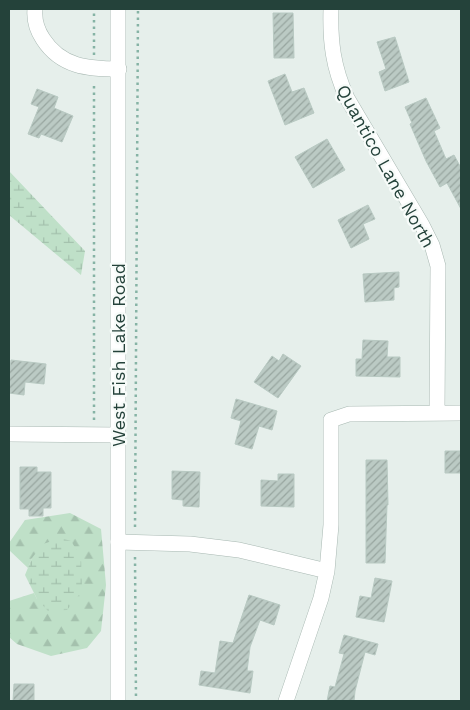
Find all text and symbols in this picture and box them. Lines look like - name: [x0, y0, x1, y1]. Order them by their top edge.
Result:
- street label: Quantico Lane North: [332, 81, 440, 251]
- street label: West Fish Lake Road: [108, 263, 129, 447]

